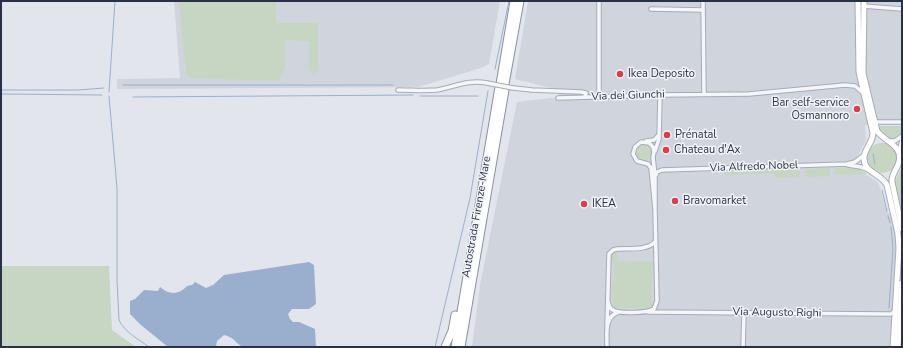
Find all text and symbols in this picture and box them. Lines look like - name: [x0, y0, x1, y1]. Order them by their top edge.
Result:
- place label: Ikea Deposito: [628, 67, 695, 81]
- marker: Ikea Deposito: [615, 69, 625, 79]
- street label: Via dei Giunchi: [591, 88, 665, 104]
- place label: Bar self-service Osmannoro: [772, 96, 849, 122]
- marker: Bar self-service Osmannoro: [852, 104, 862, 114]
- place label: Prénatal: [675, 128, 717, 142]
- marker: Prénatal: [662, 130, 672, 140]
- place label: Chateau d'Ax: [674, 143, 740, 157]
- marker: Chateau d'Ax: [661, 145, 671, 155]
- street label: Autostrada Firenze-Mare: [460, 155, 494, 279]
- street label: Via Alfredo Nobel: [710, 159, 798, 175]
- place label: Bravomarket: [683, 194, 746, 208]
- marker: Bravomarket: [670, 196, 680, 206]
- place label: IKEA: [592, 197, 616, 211]
- marker: IKEA: [579, 199, 589, 209]
- street label: Via Augusto Righi: [733, 306, 821, 320]

